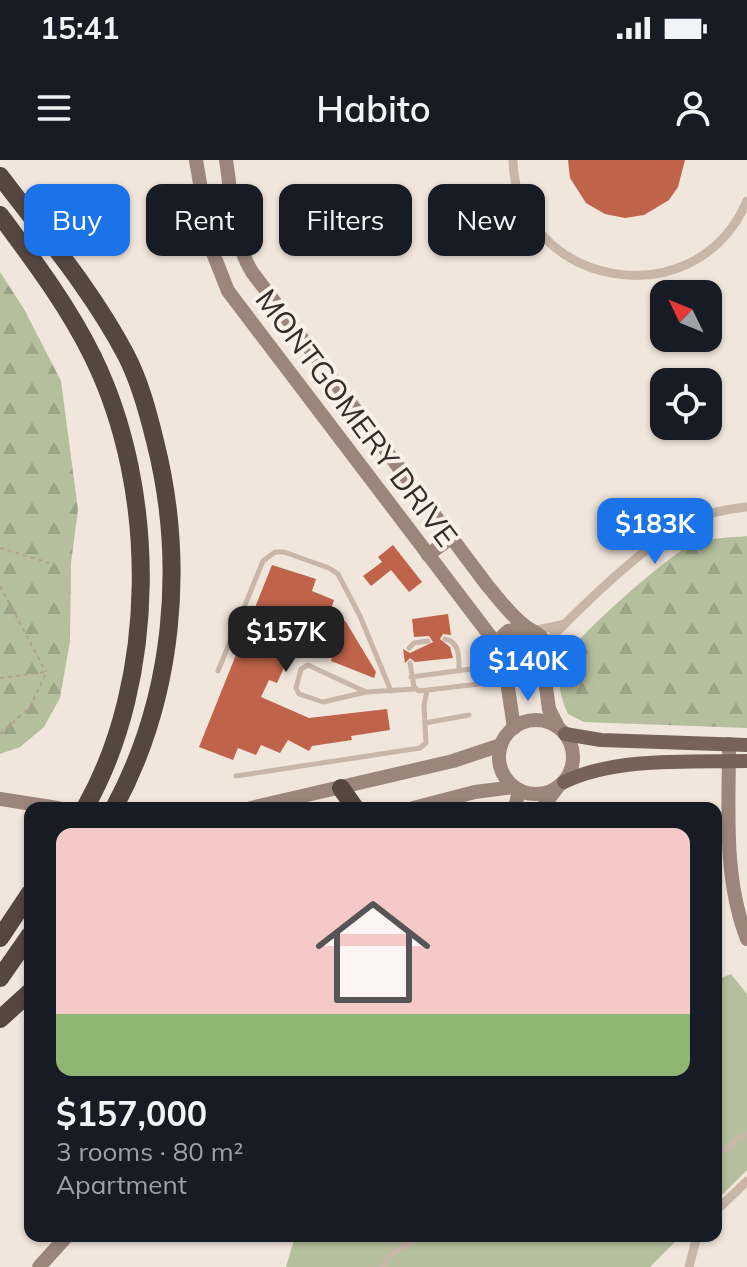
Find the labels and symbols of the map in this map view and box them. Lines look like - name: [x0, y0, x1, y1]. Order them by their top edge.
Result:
- north arrow: [650, 280, 722, 352]
- street label: MONTGOMERY DRIVE: [248, 281, 466, 554]
- pin: $183K: [599, 498, 711, 566]
- pin: $157K: [230, 606, 342, 674]
- pin: $140K: [472, 635, 584, 703]

